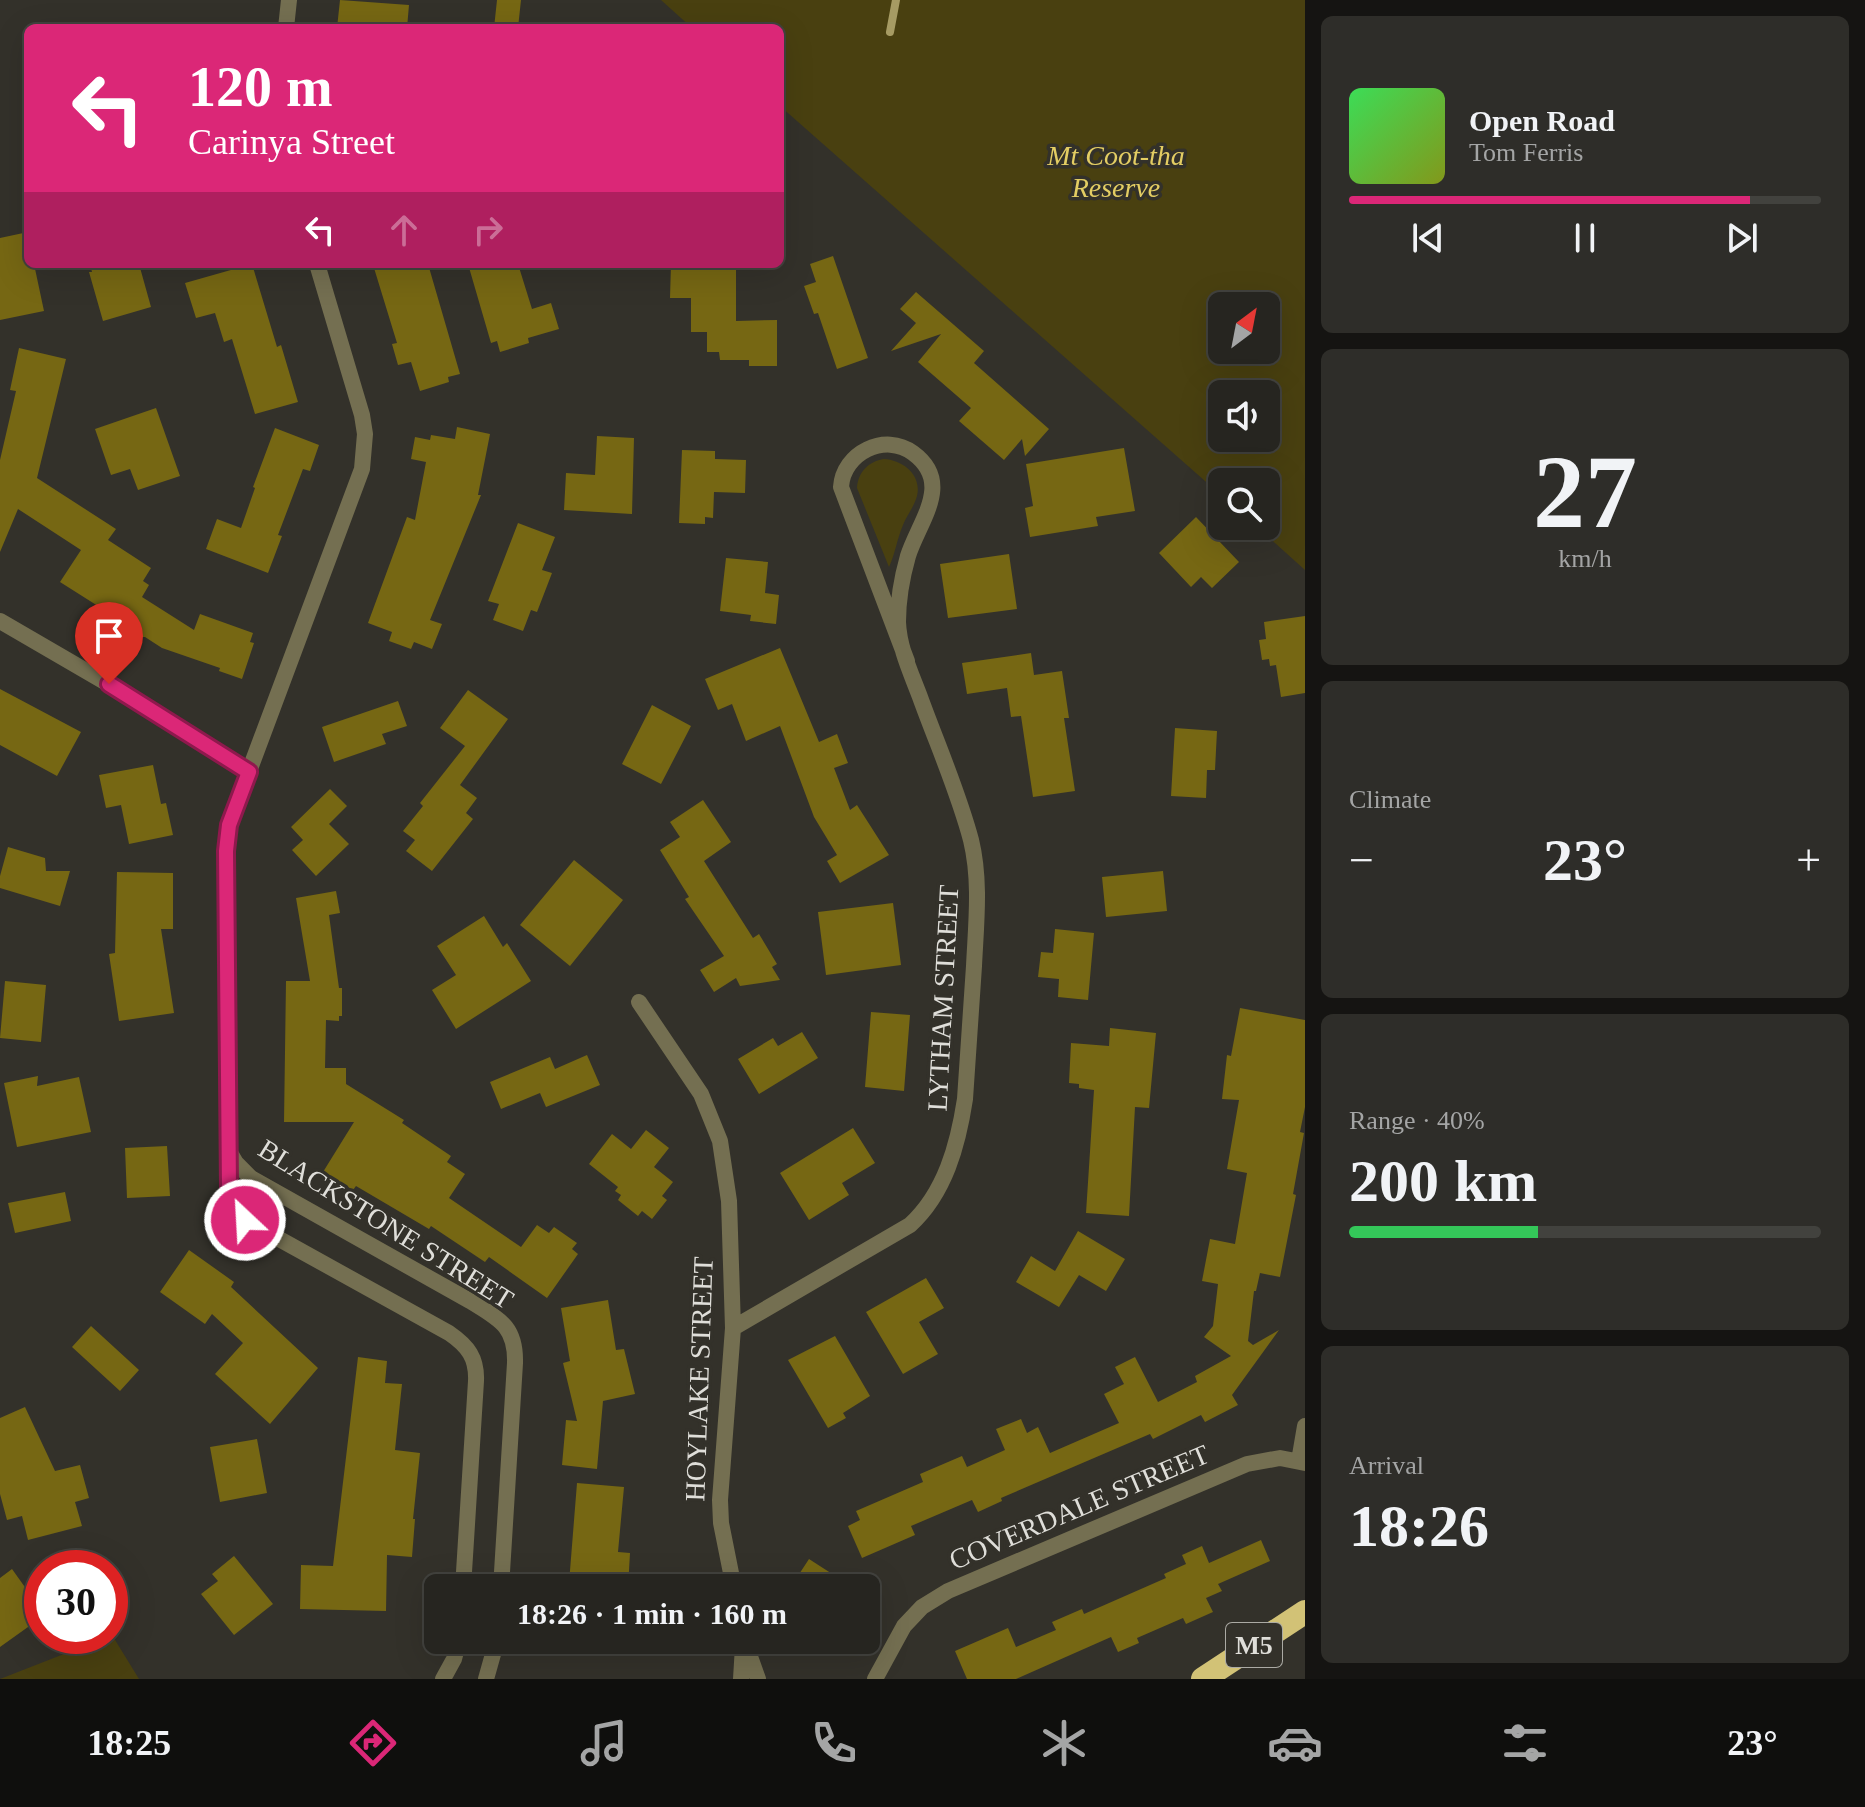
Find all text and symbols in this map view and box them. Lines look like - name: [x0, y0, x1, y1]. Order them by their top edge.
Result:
- icon: left: [56, 56, 160, 160]
- text: 120 m: [188, 56, 333, 118]
- text: Open Road: [1469, 104, 1615, 137]
- text: Carinya Street: [188, 122, 395, 162]
- text: Tom Ferris: [1469, 138, 1583, 167]
- park label: Mt Coot-tha Reserve: [1046, 140, 1185, 203]
- icon: left: [298, 208, 342, 252]
- icon: ahead: [382, 208, 426, 252]
- icon: right: [466, 208, 510, 252]
- icon: previous: [1406, 216, 1450, 260]
- icon: pause: [1563, 216, 1607, 260]
- icon: next: [1720, 216, 1764, 260]
- north arrow: [1208, 292, 1280, 364]
- map controls: [1208, 292, 1280, 540]
- button: sound: [1208, 380, 1280, 452]
- text: 27: [1533, 434, 1637, 549]
- button: search: [1208, 468, 1280, 540]
- text: km/h: [1558, 544, 1612, 573]
- pin: [75, 602, 143, 684]
- icon: arrive: [87, 614, 131, 658]
- text: Climate: [1349, 785, 1431, 814]
- text: 23°: [1543, 827, 1627, 893]
- text: −: [1349, 836, 1374, 885]
- text: +: [1796, 836, 1821, 885]
- street label: LYTHAM STREET: [922, 884, 964, 1112]
- text: Range · 40%: [1349, 1106, 1485, 1135]
- street label: BLACKSTONE STREET: [253, 1133, 519, 1315]
- text: 200 km: [1349, 1148, 1537, 1214]
- position arrow: [203, 1178, 287, 1262]
- street label: HOYLAKE STREET: [679, 1256, 719, 1502]
- street label: COVERDALE STREET: [944, 1438, 1214, 1576]
- text: Arrival: [1349, 1451, 1424, 1480]
- text: 18:26: [1349, 1493, 1489, 1559]
- speed limit sign: 30: [24, 1550, 128, 1654]
- text: 18:26 · 1 min · 160 m: [517, 1597, 787, 1630]
- road number: M5: [1226, 1623, 1282, 1667]
- icon: directions: [345, 1715, 401, 1771]
- icon: music: [576, 1715, 632, 1771]
- icon: phone: [806, 1715, 862, 1771]
- icon: climate: [1036, 1715, 1092, 1771]
- icon: car: [1267, 1715, 1323, 1771]
- icon: filters: [1497, 1715, 1553, 1771]
- text: 18:25: [87, 1723, 171, 1763]
- text: 23°: [1727, 1723, 1778, 1763]

